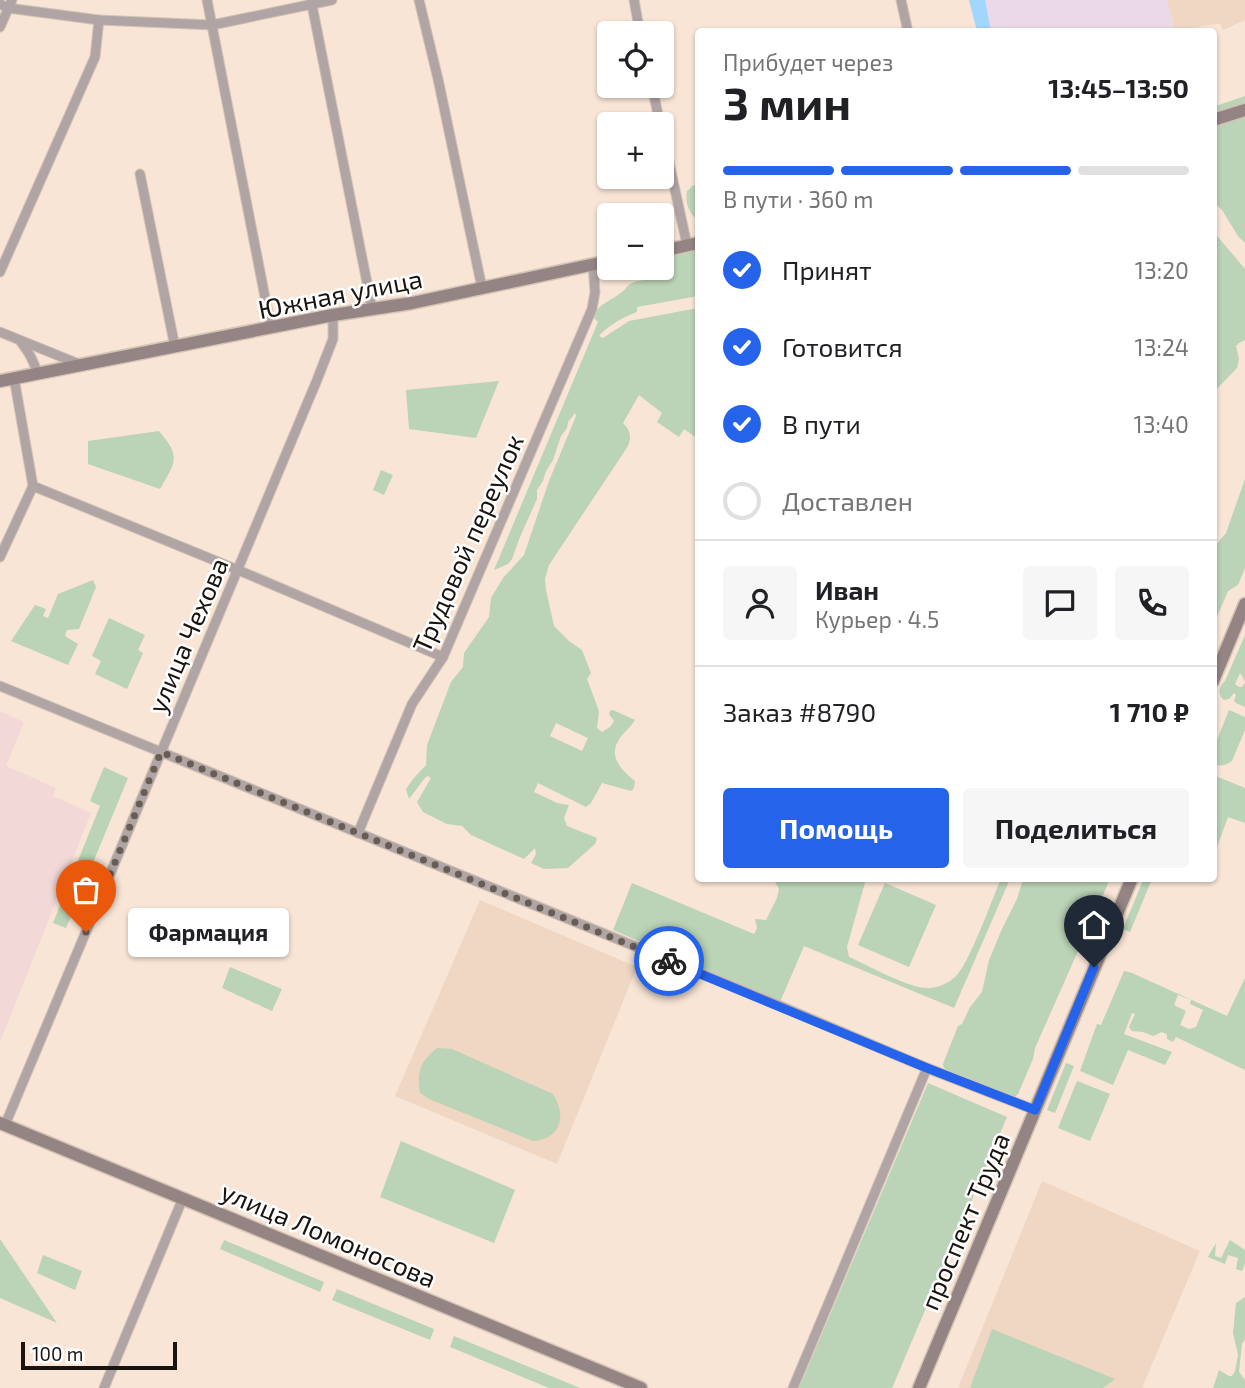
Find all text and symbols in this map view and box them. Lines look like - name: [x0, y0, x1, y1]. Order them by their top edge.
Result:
- map controls: [597, 21, 674, 280]
- button: locate: [597, 21, 674, 98]
- text: Прибудет через: [723, 48, 893, 76]
- text: 13:45–13:50: [1048, 72, 1189, 103]
- text: 3 мин: [723, 74, 851, 129]
- button: +: [597, 112, 674, 189]
- text: В пути · 360 m: [723, 185, 873, 213]
- button: −: [597, 203, 674, 280]
- icon: check: [723, 251, 761, 289]
- text: Принят: [782, 254, 872, 285]
- text: 13:20: [1135, 256, 1189, 284]
- street label: Южная улица: [255, 262, 425, 325]
- icon: check: [723, 328, 761, 366]
- text: Готовится: [782, 331, 903, 362]
- text: 13:24: [1135, 333, 1189, 361]
- icon: check: [723, 405, 761, 443]
- text: В пути: [782, 408, 861, 439]
- text: 13:40: [1134, 410, 1189, 438]
- street label: Трудовой переулок: [405, 429, 530, 657]
- text: Доставлен: [782, 485, 913, 516]
- street label: улица Чехова: [140, 553, 235, 718]
- button: person: [723, 566, 797, 640]
- button: chat: [1023, 566, 1097, 640]
- button: phone: [1115, 566, 1189, 640]
- text: Иван: [815, 574, 879, 605]
- text: Курьер · 4.5: [815, 605, 939, 633]
- text: Заказ #8790: [723, 696, 876, 727]
- text: 1 710 ₽: [1110, 696, 1189, 727]
- button: Помощь: [723, 788, 949, 868]
- button: Поделиться: [963, 788, 1189, 868]
- pin: [56, 860, 116, 932]
- icon: bag: [67, 871, 105, 909]
- pin: [1064, 895, 1124, 967]
- icon: home: [1075, 906, 1113, 944]
- callout: Фармация: [128, 908, 289, 956]
- text: Фармация: [149, 918, 268, 946]
- courier: [634, 926, 704, 996]
- icon: bike: [650, 942, 688, 980]
- street label: проспект Труда: [913, 1128, 1016, 1315]
- street label: улица Ломоносова: [216, 1175, 441, 1294]
- scale bar: [21, 1339, 177, 1371]
- text: 100 m: [32, 1342, 83, 1365]

